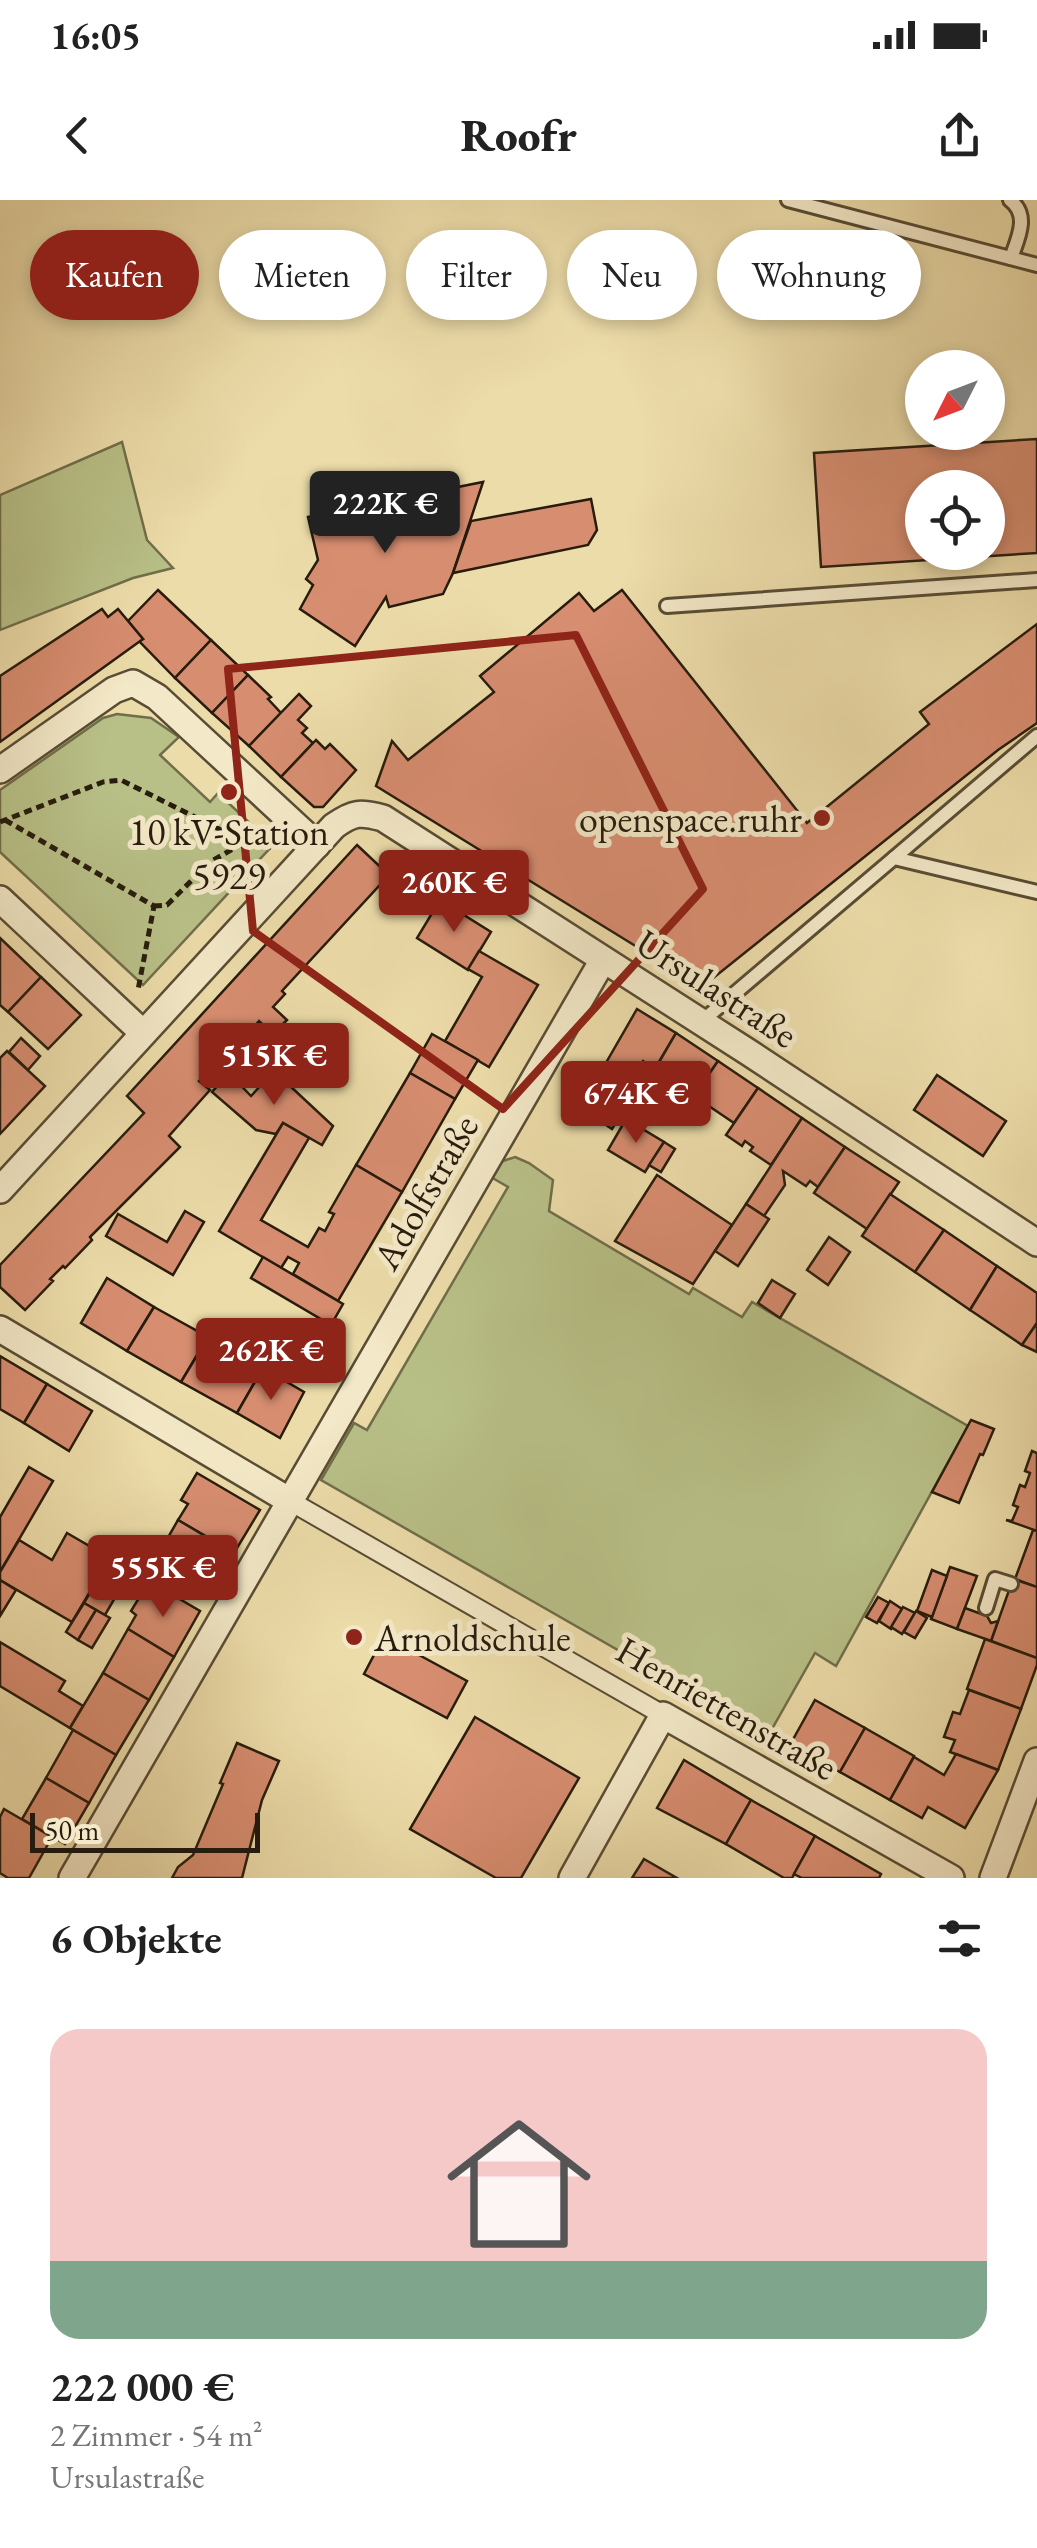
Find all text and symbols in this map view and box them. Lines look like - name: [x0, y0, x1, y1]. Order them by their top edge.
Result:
- text: 16:05: [50, 11, 141, 60]
- text: Roofr: [460, 106, 577, 164]
- icon: back: [50, 108, 105, 163]
- icon: share: [932, 108, 987, 163]
- chip: Kaufen: [30, 230, 199, 320]
- chip: Mieten: [219, 230, 386, 320]
- chip: Filter: [406, 230, 547, 320]
- chip: Neu: [567, 230, 697, 320]
- chip: Wohnung: [717, 230, 921, 320]
- north arrow: [905, 350, 1005, 450]
- map controls: [905, 350, 1005, 570]
- button: locate: [905, 470, 1005, 570]
- pin: 222K €: [304, 471, 466, 556]
- text: 222K €: [332, 482, 438, 524]
- marker: 10 kV-Station 5929: [218, 781, 240, 803]
- place label: openspace.ruhr: [579, 794, 802, 843]
- place label: 10 kV-Station 5929: [129, 807, 329, 900]
- marker: openspace.ruhr: [811, 807, 833, 829]
- pin: 260K €: [373, 850, 535, 935]
- text: 260K €: [401, 861, 507, 903]
- street label: Ursulastraße: [627, 918, 807, 1058]
- pin: 515K €: [193, 1023, 355, 1108]
- text: 515K €: [221, 1034, 327, 1076]
- pin: 674K €: [555, 1061, 717, 1146]
- text: 674K €: [583, 1072, 689, 1114]
- street label: Adolfstraße: [361, 1106, 489, 1279]
- pin: 262K €: [190, 1318, 352, 1403]
- text: 262K €: [218, 1329, 324, 1371]
- pin: 555K €: [82, 1535, 244, 1620]
- text: 555K €: [110, 1546, 216, 1588]
- place label: Arnoldschule: [373, 1613, 571, 1662]
- street label: Henriettenstraße: [608, 1625, 846, 1791]
- marker: Arnoldschule: [343, 1626, 365, 1648]
- scale bar: [30, 1808, 260, 1852]
- text: 50 m: [45, 1812, 99, 1848]
- text: 6 Objekte: [50, 1911, 222, 1966]
- icon: filters: [932, 1911, 987, 1966]
- icon: home: [429, 2094, 609, 2274]
- text: 222 000 €: [50, 2359, 234, 2414]
- text: 2 Zimmer · 54 m²: [50, 2414, 263, 2456]
- text: Ursulastraße: [50, 2456, 204, 2498]

